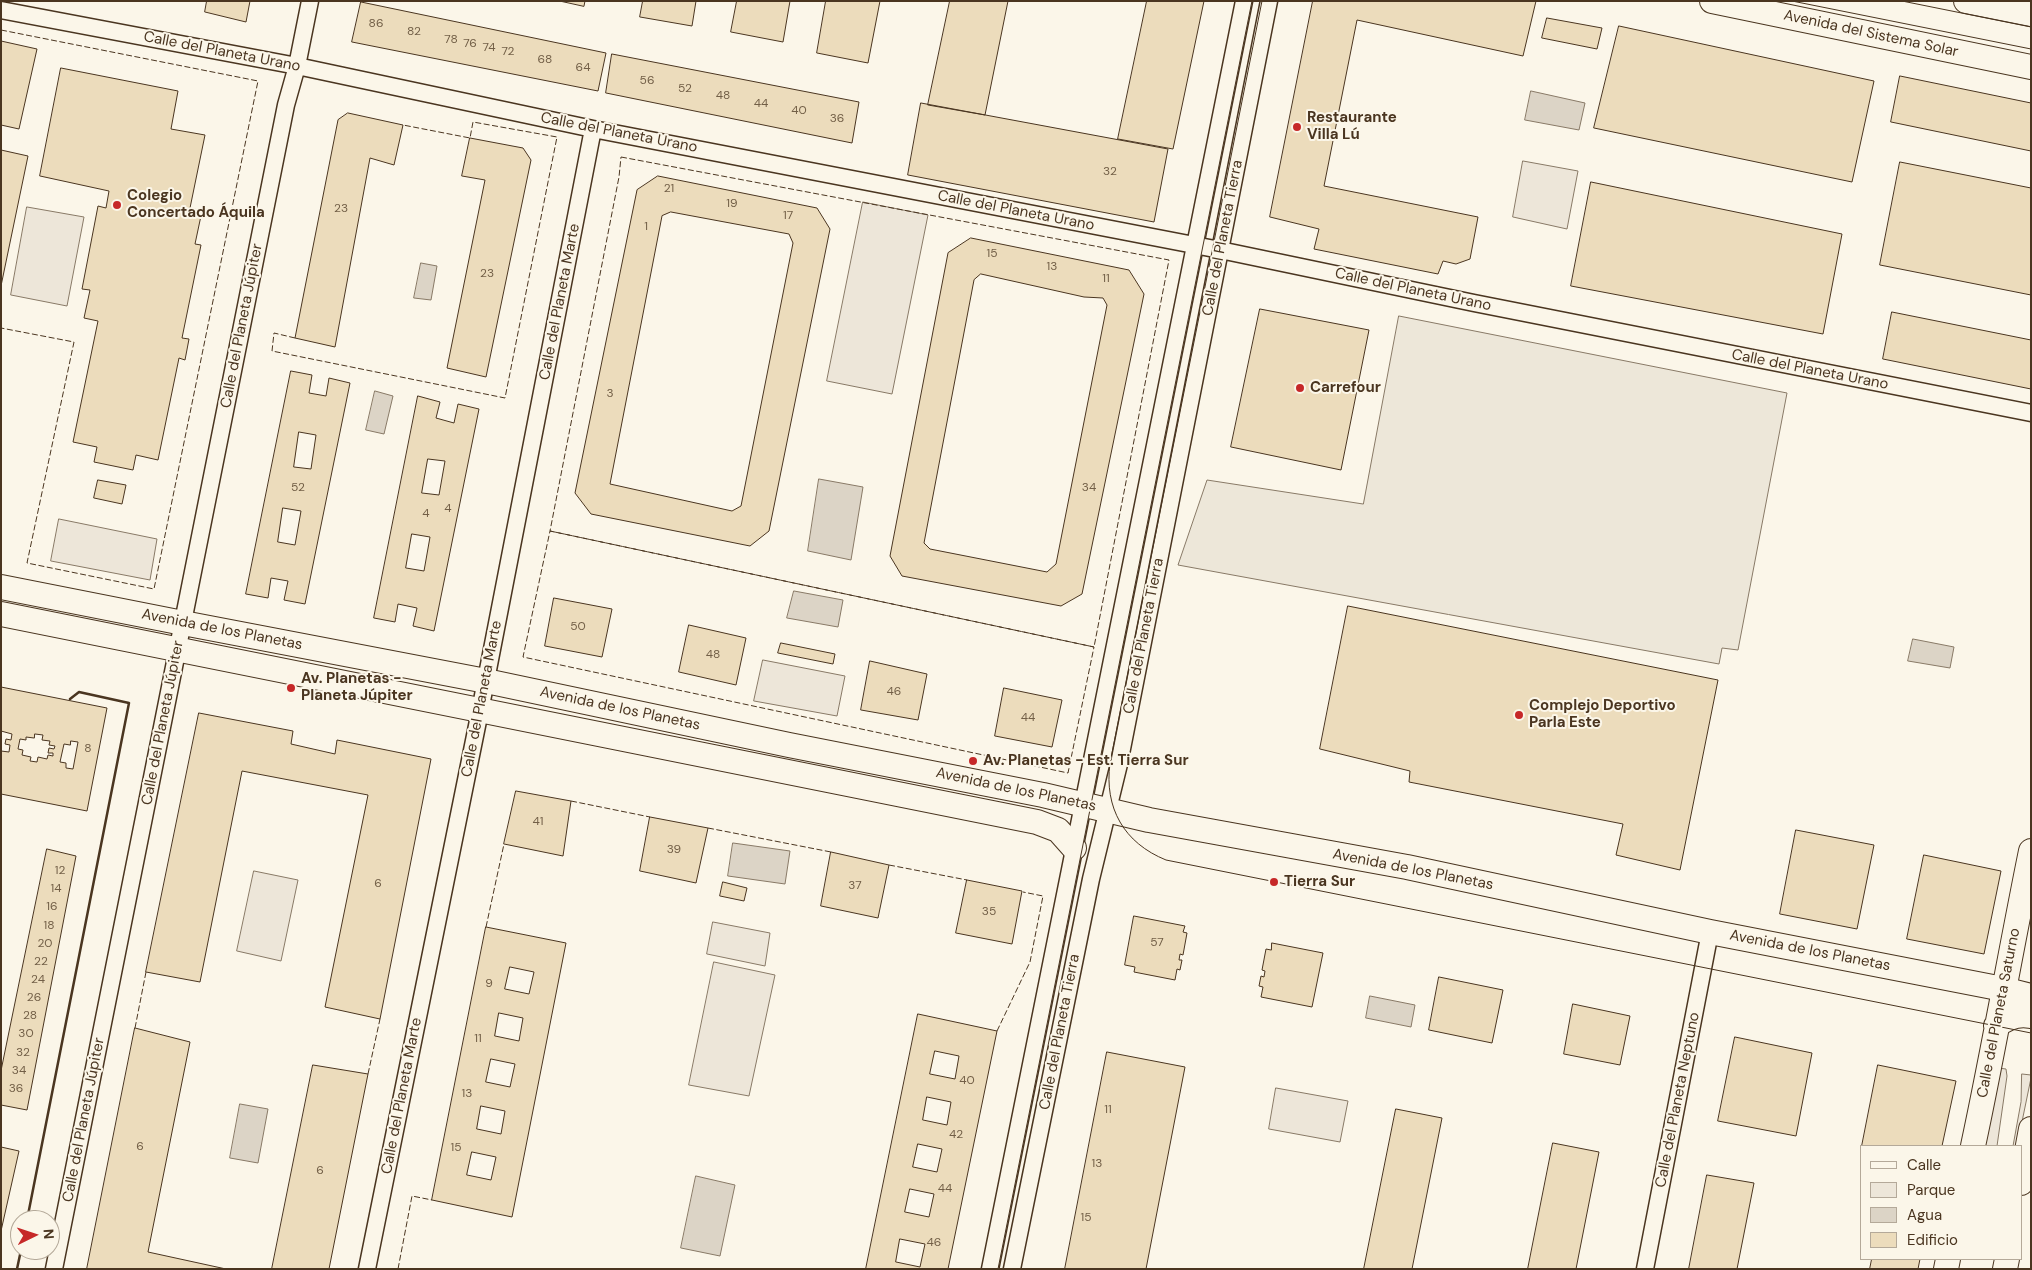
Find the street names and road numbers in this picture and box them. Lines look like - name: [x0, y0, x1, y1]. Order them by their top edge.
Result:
- street label: Avenida del Sistema Solar: [1782, 7, 1960, 61]
- street label: Calle del Planeta Urano: [142, 28, 302, 76]
- street label: Calle del Planeta Urano: [539, 109, 699, 157]
- street label: Calle del Planeta Tierra: [1199, 159, 1247, 317]
- street label: Calle del Planeta Urano: [936, 187, 1096, 235]
- street label: Calle del Planeta Marte: [536, 222, 584, 382]
- street label: Calle del Planeta Júpiter: [217, 242, 267, 410]
- street label: Calle del Planeta Urano: [1333, 265, 1493, 315]
- street label: Calle del Planeta Urano: [1730, 346, 1890, 394]
- street label: Calle del Planeta Tierra: [1120, 557, 1168, 715]
- street label: Avenida de los Planetas: [140, 606, 304, 654]
- street label: Calle del Planeta Marte: [458, 619, 506, 779]
- street label: Calle del Planeta Júpiter: [138, 639, 188, 807]
- street label: Avenida de los Planetas: [538, 683, 702, 735]
- street label: Avenida de los Planetas: [934, 764, 1098, 816]
- street label: Avenida de los Planetas: [1331, 846, 1495, 894]
- street label: Avenida de los Planetas: [1728, 927, 1892, 975]
- street label: Calle del Planeta Saturno: [1974, 927, 2024, 1099]
- street label: Calle del Planeta Tierra: [1036, 953, 1084, 1111]
- street label: Calle del Planeta Neptuno: [1652, 1011, 1704, 1189]
- street label: Calle del Planeta Marte: [378, 1016, 426, 1176]
- street label: Calle del Planeta Júpiter: [59, 1036, 109, 1204]

